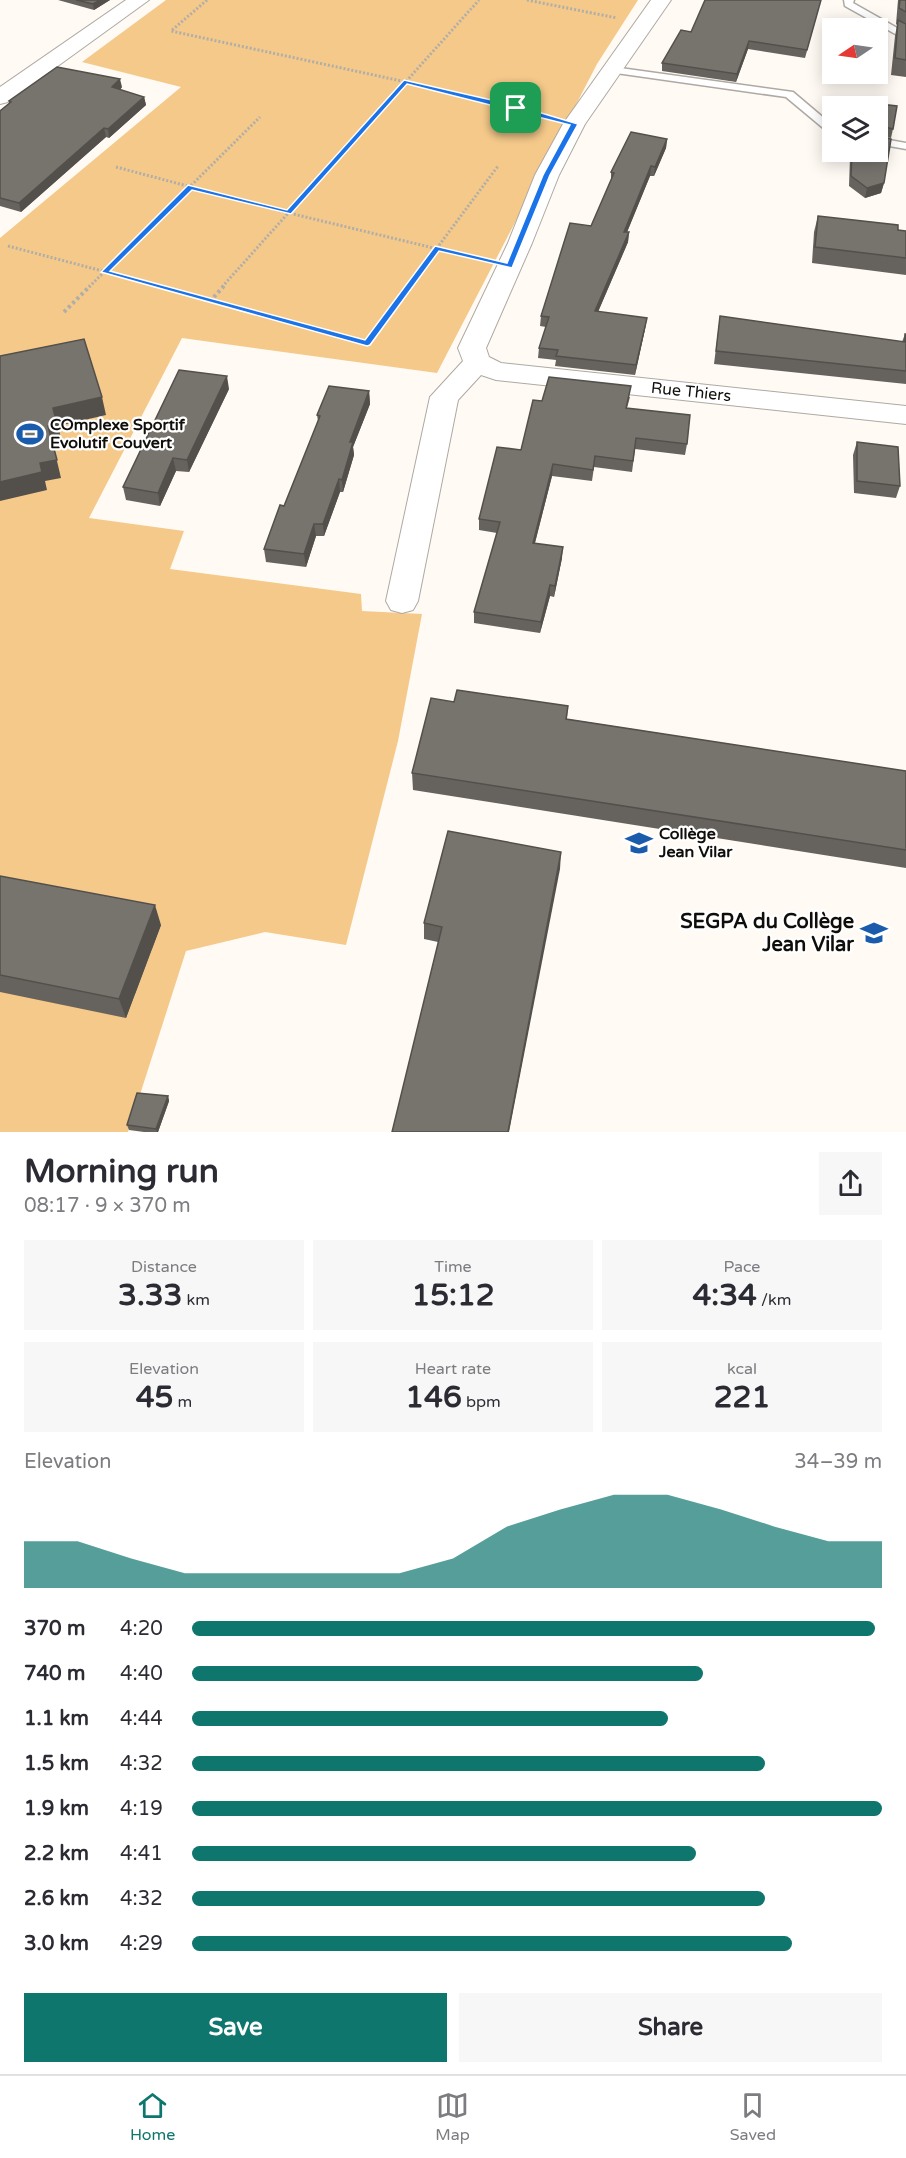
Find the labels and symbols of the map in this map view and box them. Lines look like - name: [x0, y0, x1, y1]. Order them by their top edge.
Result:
- north arrow: [822, 18, 888, 84]
- pin: [490, 82, 541, 133]
- street label: Rue Thiers: [650, 378, 732, 406]
- place label: COmplexe Sportif Evolutif Couvert: [50, 415, 186, 453]
- sports icon: COmplexe Sportif Evolutif Couvert: [15, 419, 45, 449]
- place label: Collège Jean Vilar: [658, 824, 733, 862]
- school or university icon: Collège Jean Vilar: [624, 828, 654, 858]
- place label: SEGPA du Collège Jean Vilar: [680, 910, 854, 957]
- school or university icon: SEGPA du Collège Jean Vilar: [859, 918, 889, 948]

